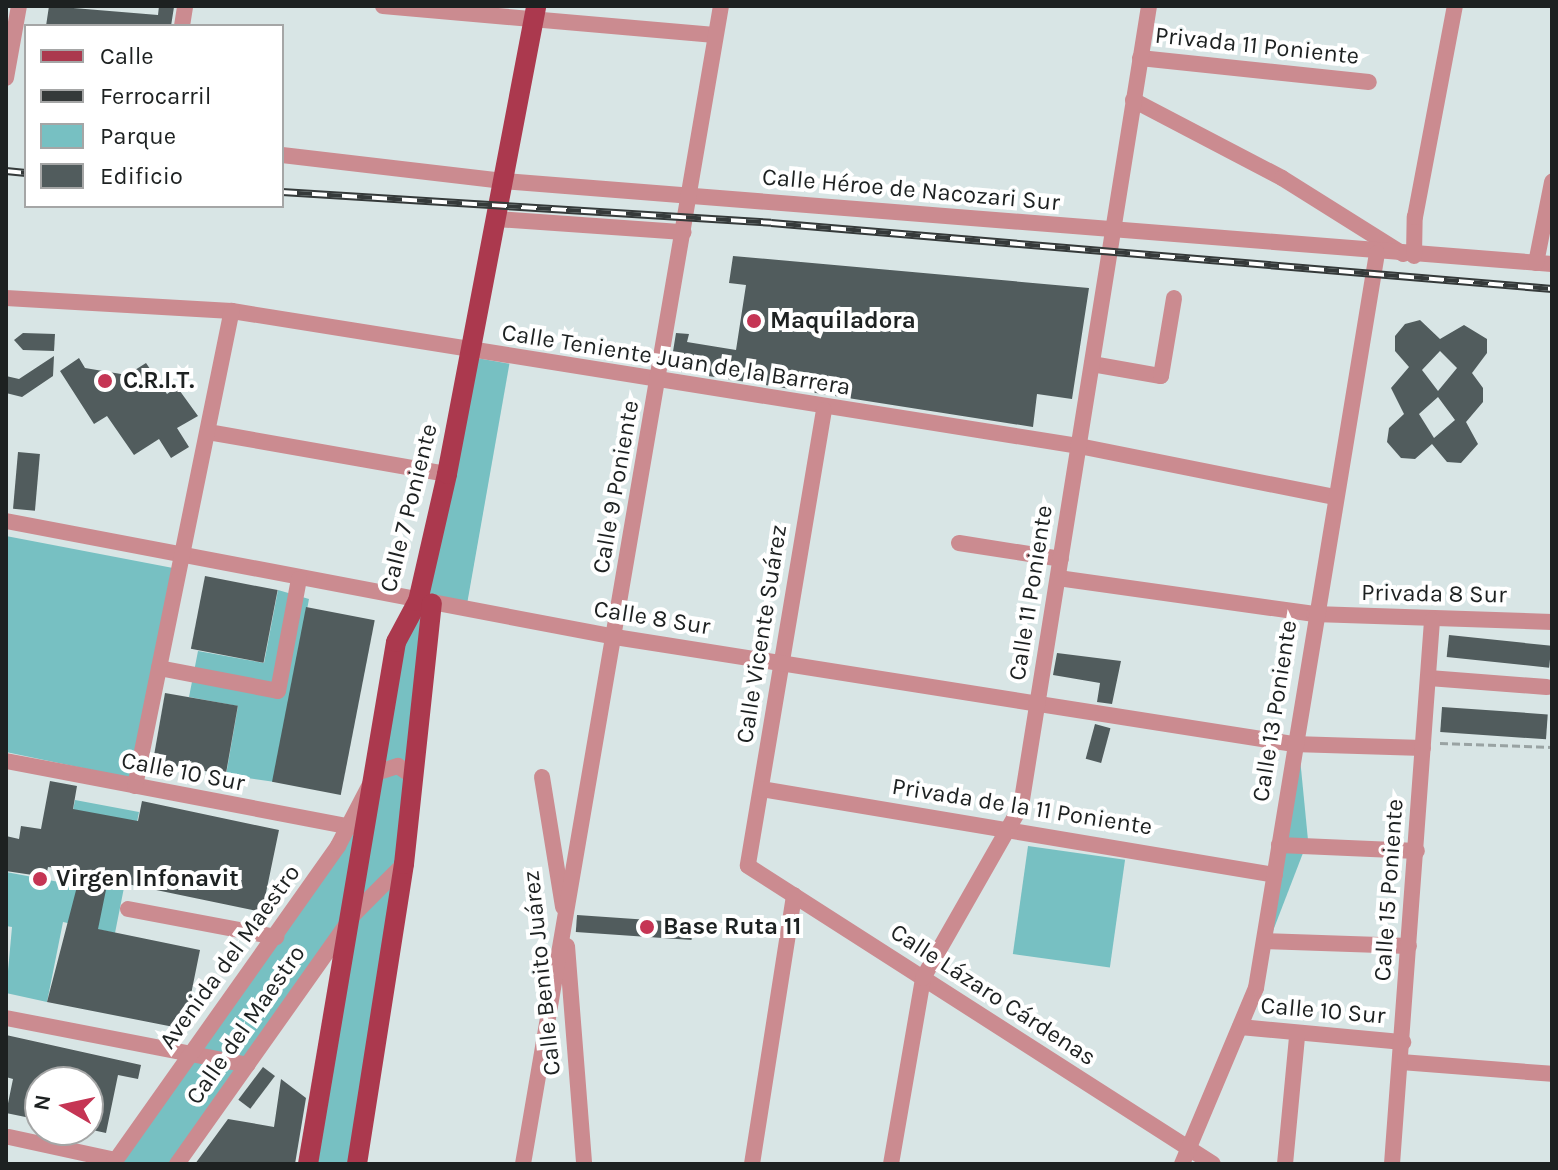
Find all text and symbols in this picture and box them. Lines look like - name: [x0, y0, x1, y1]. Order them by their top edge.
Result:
- street label: Privada 11 Poniente: [1153, 21, 1361, 71]
- legend: [24, 24, 284, 208]
- text: Calle: [100, 42, 154, 70]
- text: Ferrocarril: [100, 82, 212, 110]
- text: Parque: [100, 122, 176, 150]
- text: Edificio: [100, 162, 183, 190]
- street label: Calle Héroe de Nacozari Sur: [761, 163, 1061, 217]
- place label: Maquiladora: [770, 307, 916, 335]
- marker: Maquiladora: [745, 312, 763, 330]
- street label: Calle Teniente Juan de la Barrera: [500, 318, 852, 402]
- place label: C.R.I.T.: [123, 367, 194, 395]
- marker: C.R.I.T.: [94, 370, 116, 392]
- street label: Calle 9 Poniente: [587, 398, 645, 576]
- street label: Calle 7 Poniente: [374, 421, 444, 595]
- street label: Calle 11 Poniente: [1003, 503, 1059, 683]
- street label: Calle Vicente Suárez: [730, 523, 794, 745]
- street label: Privada 8 Sur: [1361, 578, 1507, 610]
- street label: Calle 8 Sur: [592, 595, 712, 641]
- street label: Calle 13 Poniente: [1246, 618, 1304, 804]
- street label: Calle 10 Sur: [119, 746, 247, 798]
- street label: Privada de la 11 Poniente: [890, 772, 1154, 842]
- street label: Calle 15 Poniente: [1368, 798, 1410, 982]
- street label: Avenida del Maestro: [153, 859, 307, 1055]
- place label: Virgen Infonavit: [56, 865, 239, 893]
- street label: Calle Benito Juárez: [517, 869, 567, 1077]
- marker: Virgen Infonavit: [31, 870, 49, 888]
- place label: Base Ruta 11: [663, 913, 801, 941]
- marker: Base Ruta 11: [638, 918, 656, 936]
- street label: Calle Lázaro Cárdenas: [885, 918, 1101, 1072]
- street label: Calle del Maestro: [180, 940, 312, 1110]
- street label: Calle 10 Sur: [1259, 991, 1387, 1031]
- north arrow: [24, 1066, 104, 1146]
- text: N: [28, 1093, 56, 1112]

